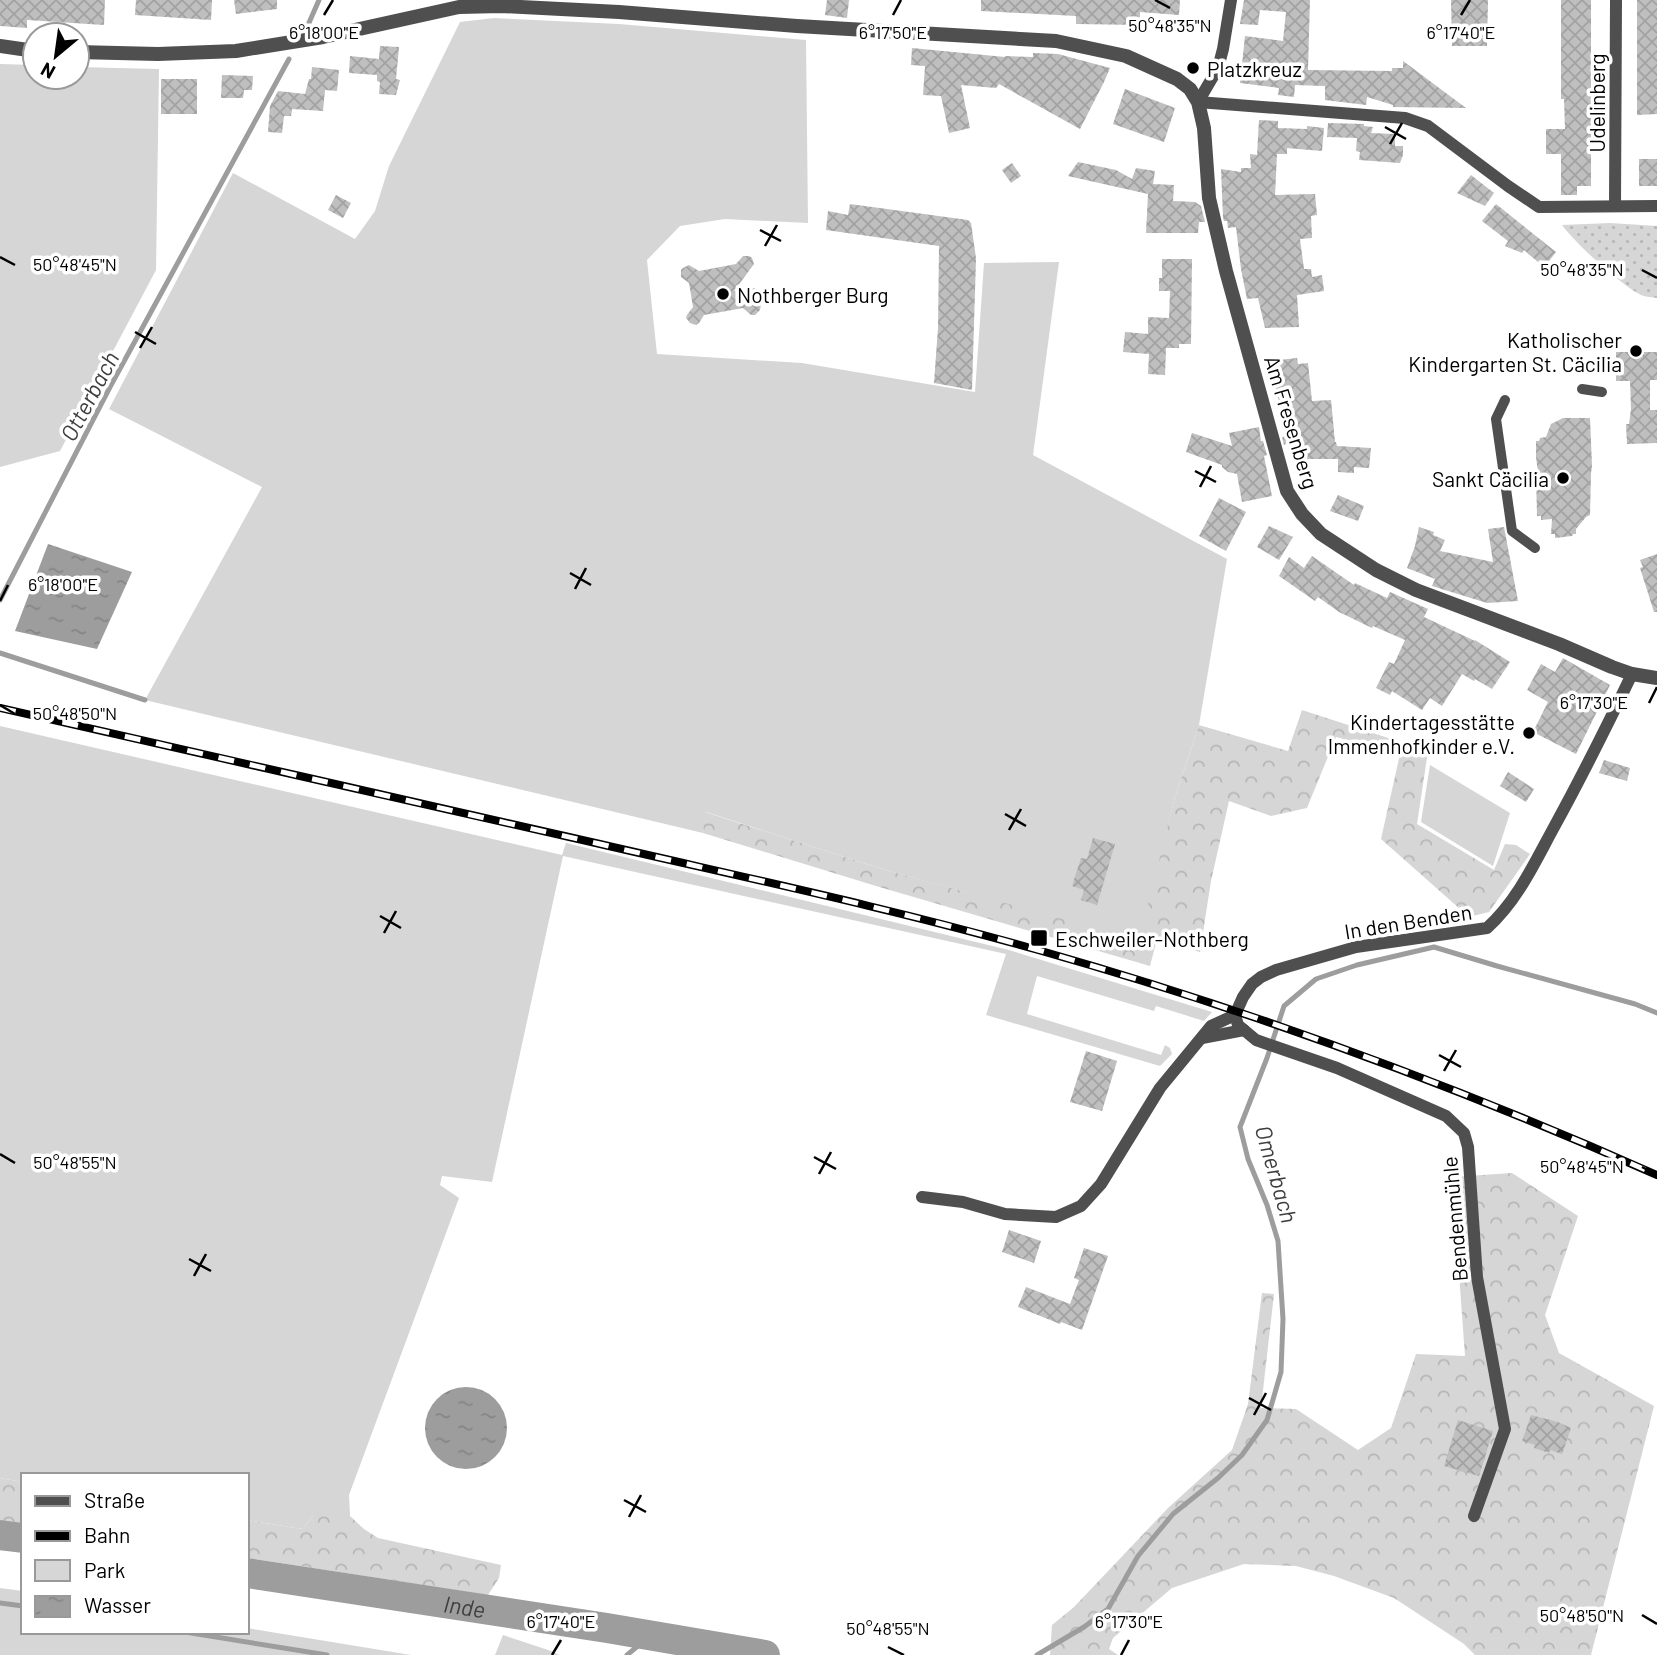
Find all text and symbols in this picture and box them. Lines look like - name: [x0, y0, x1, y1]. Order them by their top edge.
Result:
- text: 50°48'35"N: [1128, 14, 1212, 36]
- north arrow: [21, 21, 91, 91]
- text: 6°18'00"E: [289, 21, 359, 43]
- text: 6°17'50"E: [859, 21, 927, 43]
- text: 6°17'40"E: [1427, 21, 1495, 43]
- street label: Udelinberg: [1584, 54, 1609, 152]
- place label: Platzkreuz: [1207, 56, 1302, 81]
- text: N: [36, 58, 59, 84]
- marker: Platzkreuz: [1185, 60, 1201, 76]
- text: 50°48'45"N: [33, 253, 117, 275]
- text: 50°48'35"N: [1540, 258, 1624, 280]
- place label: Nothberger Burg: [737, 282, 888, 307]
- marker: Nothberger Burg: [715, 286, 731, 302]
- place label: Katholischer Kindergarten St. Cäcilia: [1408, 327, 1622, 376]
- marker: Katholischer Kindergarten St. Cäcilia: [1628, 343, 1644, 359]
- water label: Otterbach: [54, 346, 124, 446]
- street label: Am Fresenberg: [1260, 352, 1324, 492]
- place label: Sankt Cäcilia: [1432, 466, 1549, 491]
- marker: Sankt Cäcilia: [1555, 470, 1571, 486]
- text: 6°18'00"E: [28, 573, 98, 595]
- text: 6°17'30"E: [1560, 691, 1628, 713]
- text: 50°48'50"N: [33, 702, 117, 724]
- place label: Kindertagesstätte Immenhofkinder e.V.: [1328, 709, 1515, 758]
- marker: Kindertagesstätte Immenhofkinder e.V.: [1521, 725, 1537, 741]
- street label: In den Benden: [1343, 899, 1473, 943]
- place label: Eschweiler-Nothberg: [1055, 926, 1249, 951]
- marker: Eschweiler-Nothberg: [1029, 928, 1049, 948]
- water label: Omerbach: [1250, 1122, 1304, 1226]
- text: 50°48'55"N: [33, 1151, 117, 1173]
- street label: Bendenmühle: [1436, 1155, 1472, 1283]
- text: 50°48'45"N: [1540, 1155, 1624, 1177]
- legend: [21, 1473, 248, 1634]
- text: Straße: [84, 1487, 145, 1512]
- text: Bahn: [84, 1522, 130, 1547]
- text: Park: [84, 1557, 125, 1582]
- water label: Inde: [442, 1589, 487, 1623]
- text: Wasser: [84, 1592, 151, 1617]
- text: 50°48'50"N: [1540, 1604, 1624, 1626]
- text: 6°17'40"E: [527, 1610, 595, 1632]
- text: 6°17'30"E: [1095, 1610, 1163, 1632]
- text: 50°48'55"N: [846, 1617, 930, 1639]

